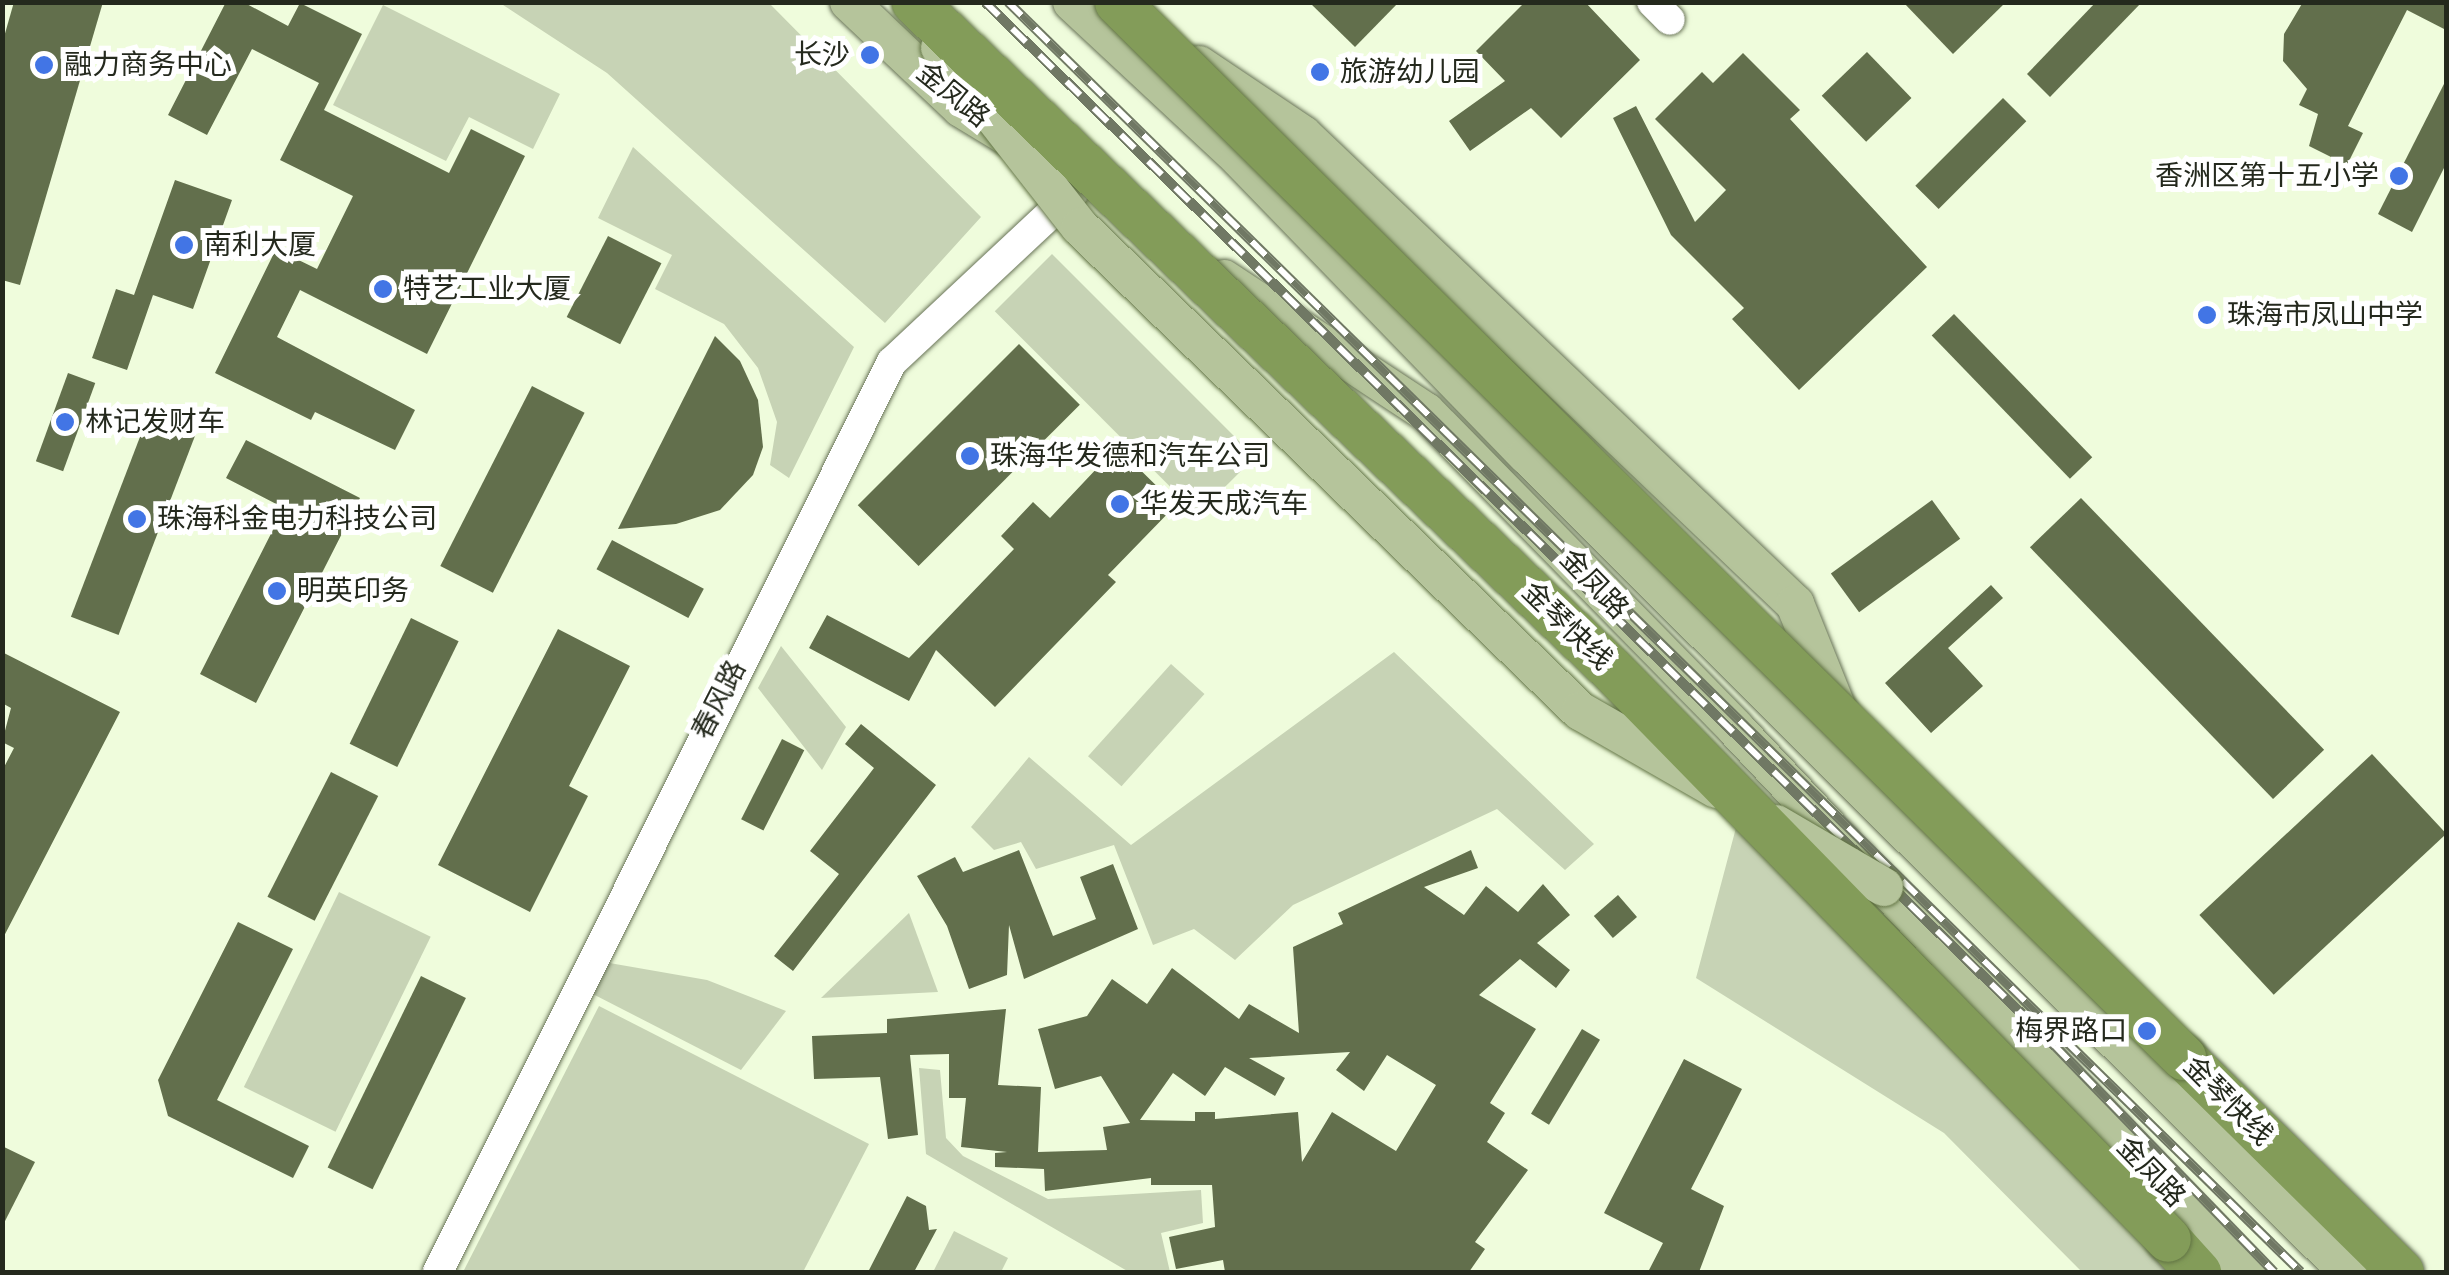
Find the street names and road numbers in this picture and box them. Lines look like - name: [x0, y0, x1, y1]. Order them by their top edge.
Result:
- street label: 金凤路: [910, 56, 996, 134]
- street label: 金凤路: [1553, 542, 1635, 626]
- street label: 金琴快线: [1515, 575, 1619, 677]
- street label: 春风路: [685, 655, 753, 745]
- street label: 金琴快线: [2177, 1050, 2279, 1152]
- street label: 金凤路: [2110, 1130, 2192, 1214]

